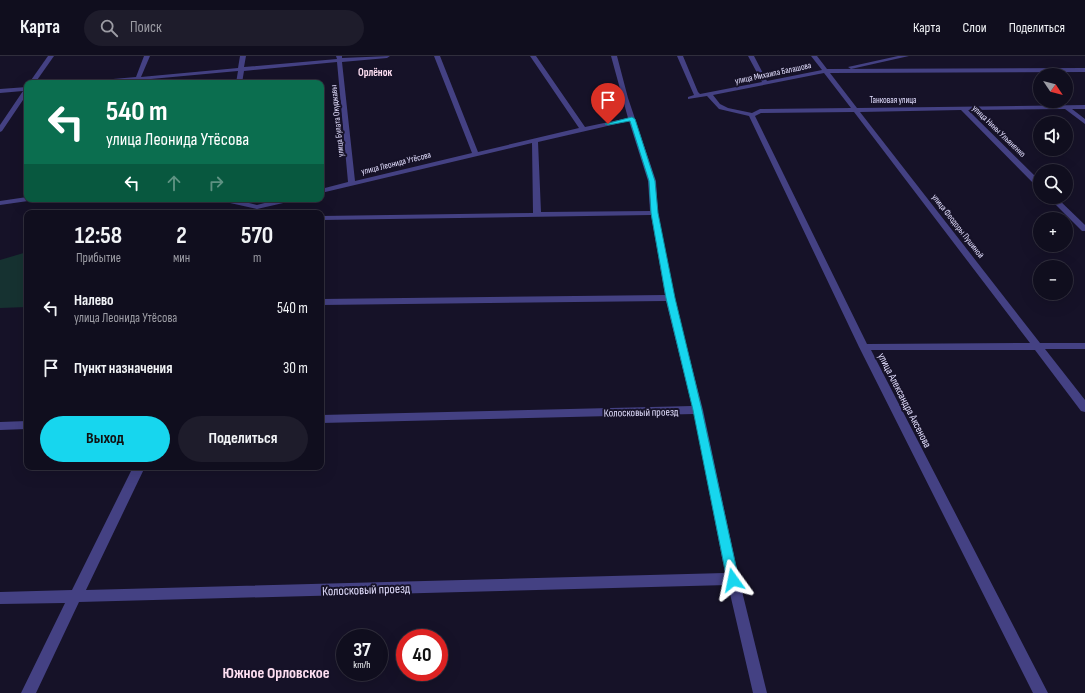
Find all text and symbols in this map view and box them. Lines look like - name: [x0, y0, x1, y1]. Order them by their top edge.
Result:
- search box: [84, 10, 364, 46]
- text: Карта: [20, 16, 60, 39]
- icon: search: [98, 17, 120, 39]
- text: Поиск: [130, 18, 162, 37]
- text: Карта: [913, 19, 941, 36]
- text: Слои: [963, 19, 987, 36]
- text: Поделиться: [1009, 19, 1065, 36]
- street label: улица Михаила Балашова: [734, 60, 812, 87]
- district label: Орлёнок: [358, 66, 392, 79]
- north arrow: [1033, 68, 1073, 108]
- map controls: [1033, 68, 1073, 300]
- pin: [591, 83, 625, 124]
- street label: улица Булата Окуджавы: [328, 84, 347, 158]
- icon: arrive: [597, 89, 619, 111]
- text: 540 m: [106, 95, 168, 128]
- street label: Танковая улица: [870, 95, 917, 106]
- icon: left: [40, 96, 92, 148]
- street label: улица Нины Ульяненко: [970, 103, 1028, 160]
- button: sound: [1033, 116, 1073, 156]
- text: улица Леонида Утёсова: [106, 129, 249, 150]
- street label: улица Леонида Утёсова: [360, 149, 432, 177]
- button: search: [1033, 164, 1073, 204]
- icon: left: [121, 172, 143, 194]
- icon: ahead: [163, 172, 185, 194]
- icon: right: [205, 172, 227, 194]
- street label: улица Феодоры Пушиной: [929, 192, 986, 261]
- button: +: [1033, 212, 1073, 252]
- text: 12:58: [75, 221, 122, 250]
- text: 2: [176, 221, 187, 250]
- text: 570: [241, 221, 273, 250]
- text: Прибытие: [76, 250, 121, 266]
- text: мин: [173, 250, 190, 266]
- text: m: [253, 250, 261, 266]
- button: −: [1033, 260, 1073, 300]
- text: Налево: [74, 291, 114, 310]
- icon: left: [40, 297, 62, 319]
- text: 540 m: [277, 299, 308, 318]
- text: улица Леонида Утёсова: [74, 310, 177, 326]
- street label: улица Александра Аксенова: [875, 351, 934, 450]
- icon: arrive: [40, 357, 62, 379]
- text: Пункт назначения: [74, 359, 172, 378]
- text: 30 m: [283, 359, 308, 378]
- street label: Колосковый проезд: [604, 405, 679, 420]
- button: Выход: [40, 416, 170, 462]
- button: Поделиться: [178, 416, 308, 462]
- position arrow: [712, 559, 754, 601]
- street label: Колосковый проезд: [322, 580, 411, 600]
- speed limit sign: 40: [396, 629, 448, 681]
- text: 37: [353, 638, 371, 662]
- text: km/h: [353, 659, 371, 671]
- district label: Южное Орловское: [222, 664, 330, 683]

